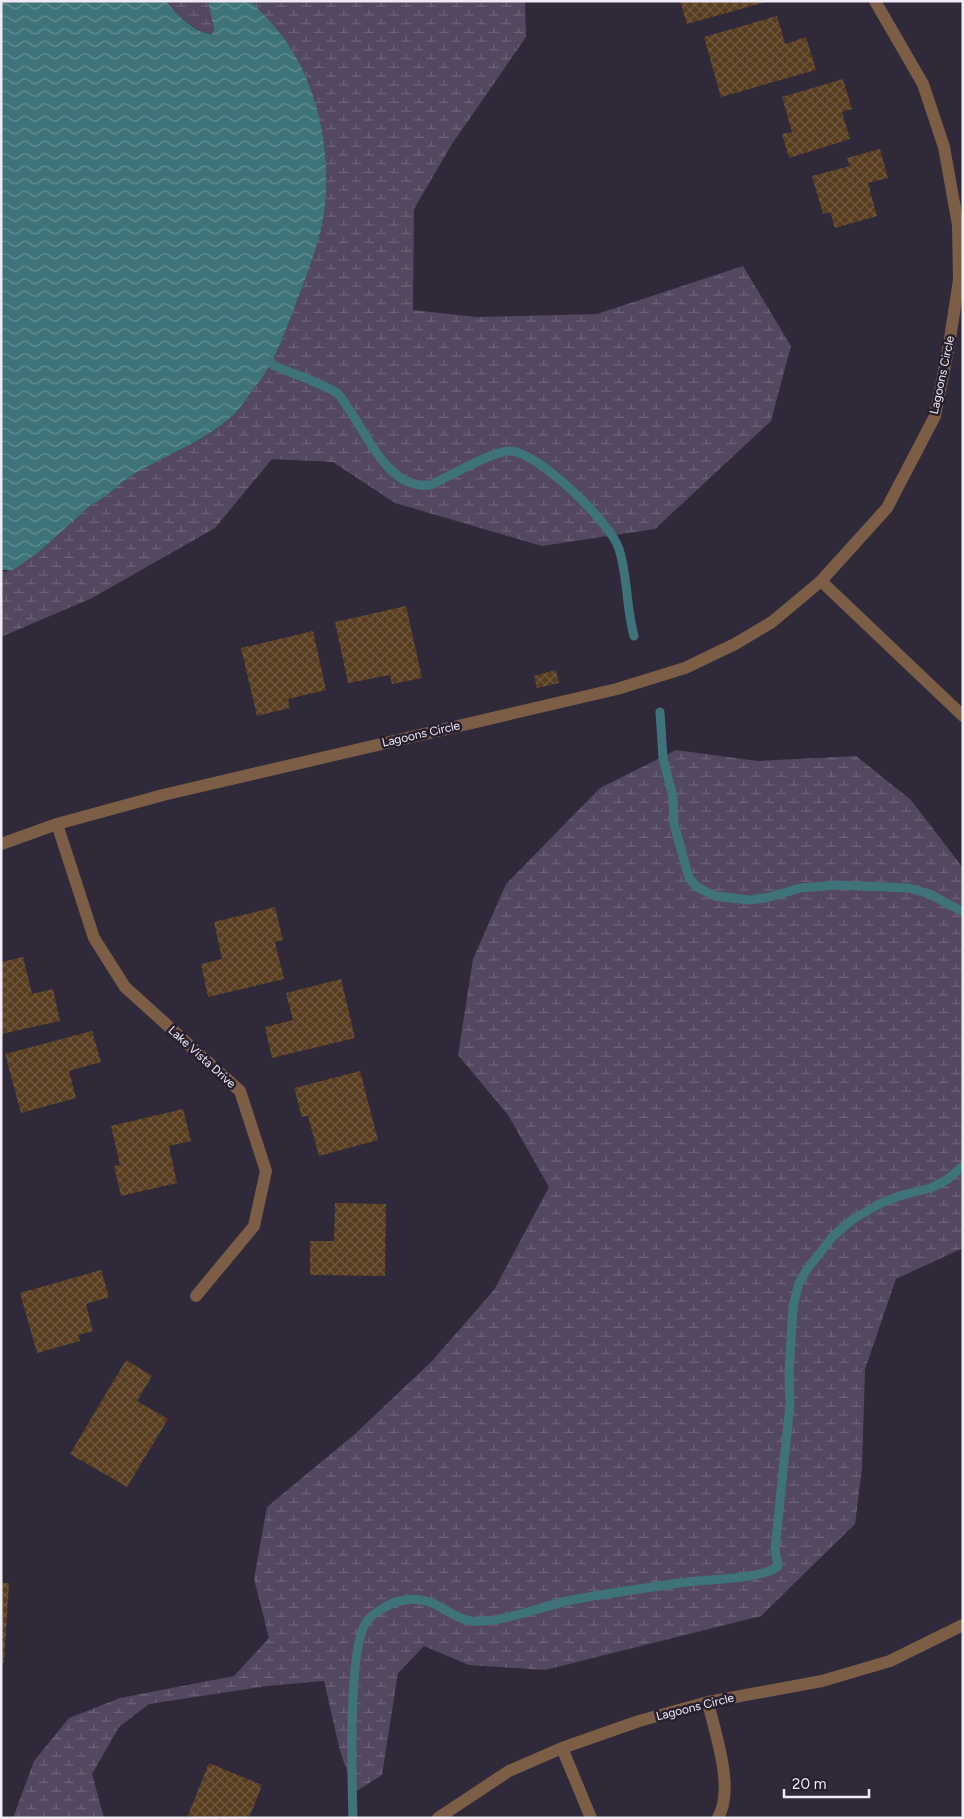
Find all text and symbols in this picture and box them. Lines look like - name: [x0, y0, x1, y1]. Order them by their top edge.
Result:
- street label: Lagoons Circle: [927, 334, 957, 415]
- street label: Lagoons Circle: [381, 718, 462, 750]
- street label: Lake Vista Drive: [166, 1023, 239, 1091]
- street label: Lagoons Circle: [655, 1690, 736, 1723]
- scale bar: [784, 1766, 869, 1798]
- text: 20 m: [792, 1775, 826, 1793]

